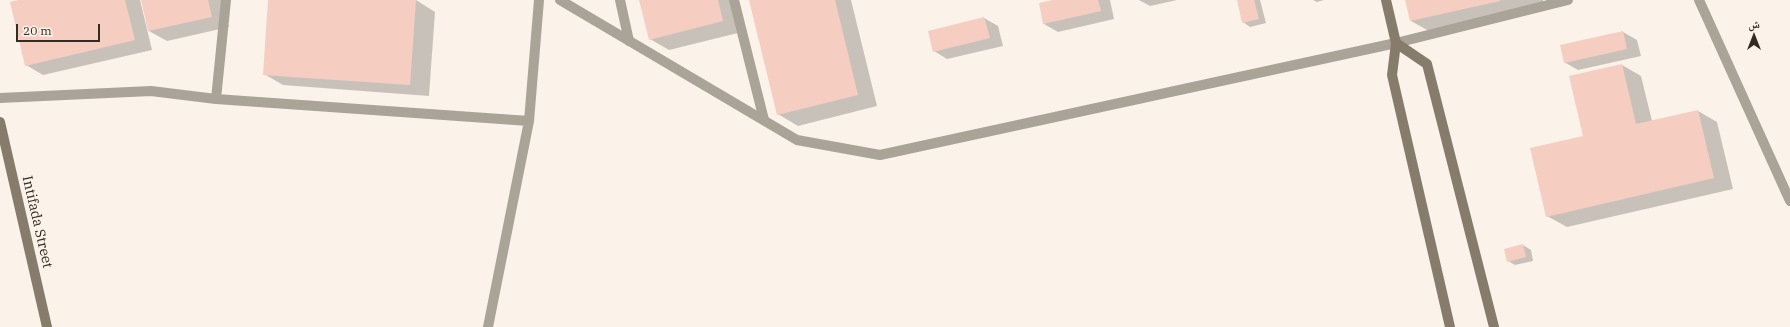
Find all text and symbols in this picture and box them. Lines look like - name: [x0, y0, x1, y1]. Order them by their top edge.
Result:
- scale bar: [18, 16, 102, 42]
- north arrow: [1734, 16, 1774, 56]
- text: ش: [1748, 17, 1760, 31]
- text: 20 m: [23, 23, 52, 38]
- street label: Intifada Street: [18, 174, 56, 270]

